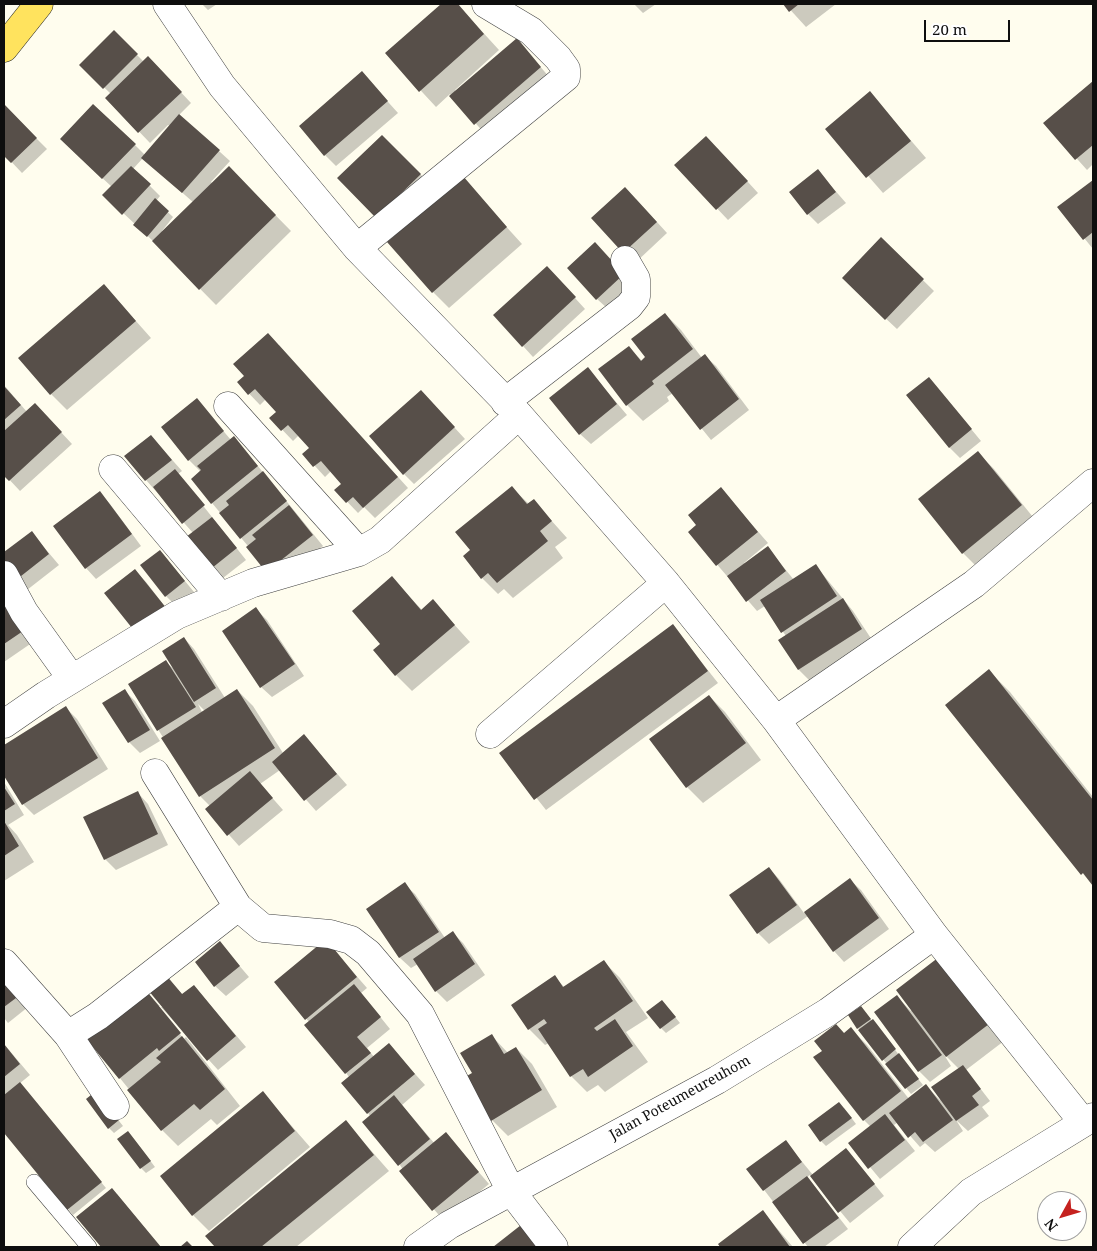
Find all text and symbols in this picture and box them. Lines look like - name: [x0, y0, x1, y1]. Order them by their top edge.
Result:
- scale bar: [927, 10, 1013, 42]
- text: 20 m: [932, 19, 967, 39]
- street label: Jalan Poteumeureuhom: [607, 1052, 753, 1144]
- north arrow: [1037, 1191, 1087, 1241]
- text: N: [1040, 1215, 1062, 1235]

